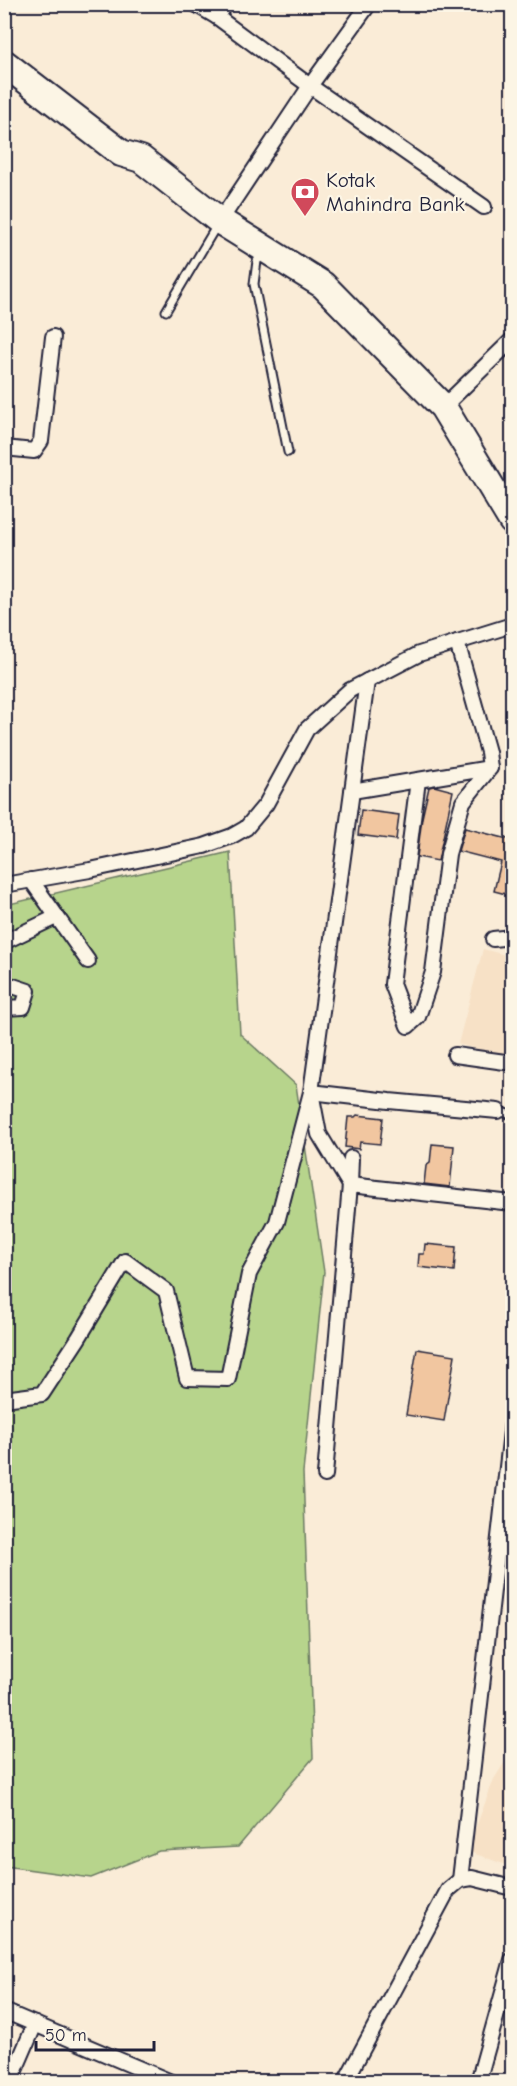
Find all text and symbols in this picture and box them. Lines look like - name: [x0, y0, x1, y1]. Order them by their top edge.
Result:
- place label: Kotak Mahindra Bank: [326, 168, 465, 216]
- bank icon: Kotak Mahindra Bank: [289, 176, 321, 218]
- scale bar: [36, 2014, 154, 2052]
- text: 50 m: [45, 2025, 87, 2046]

